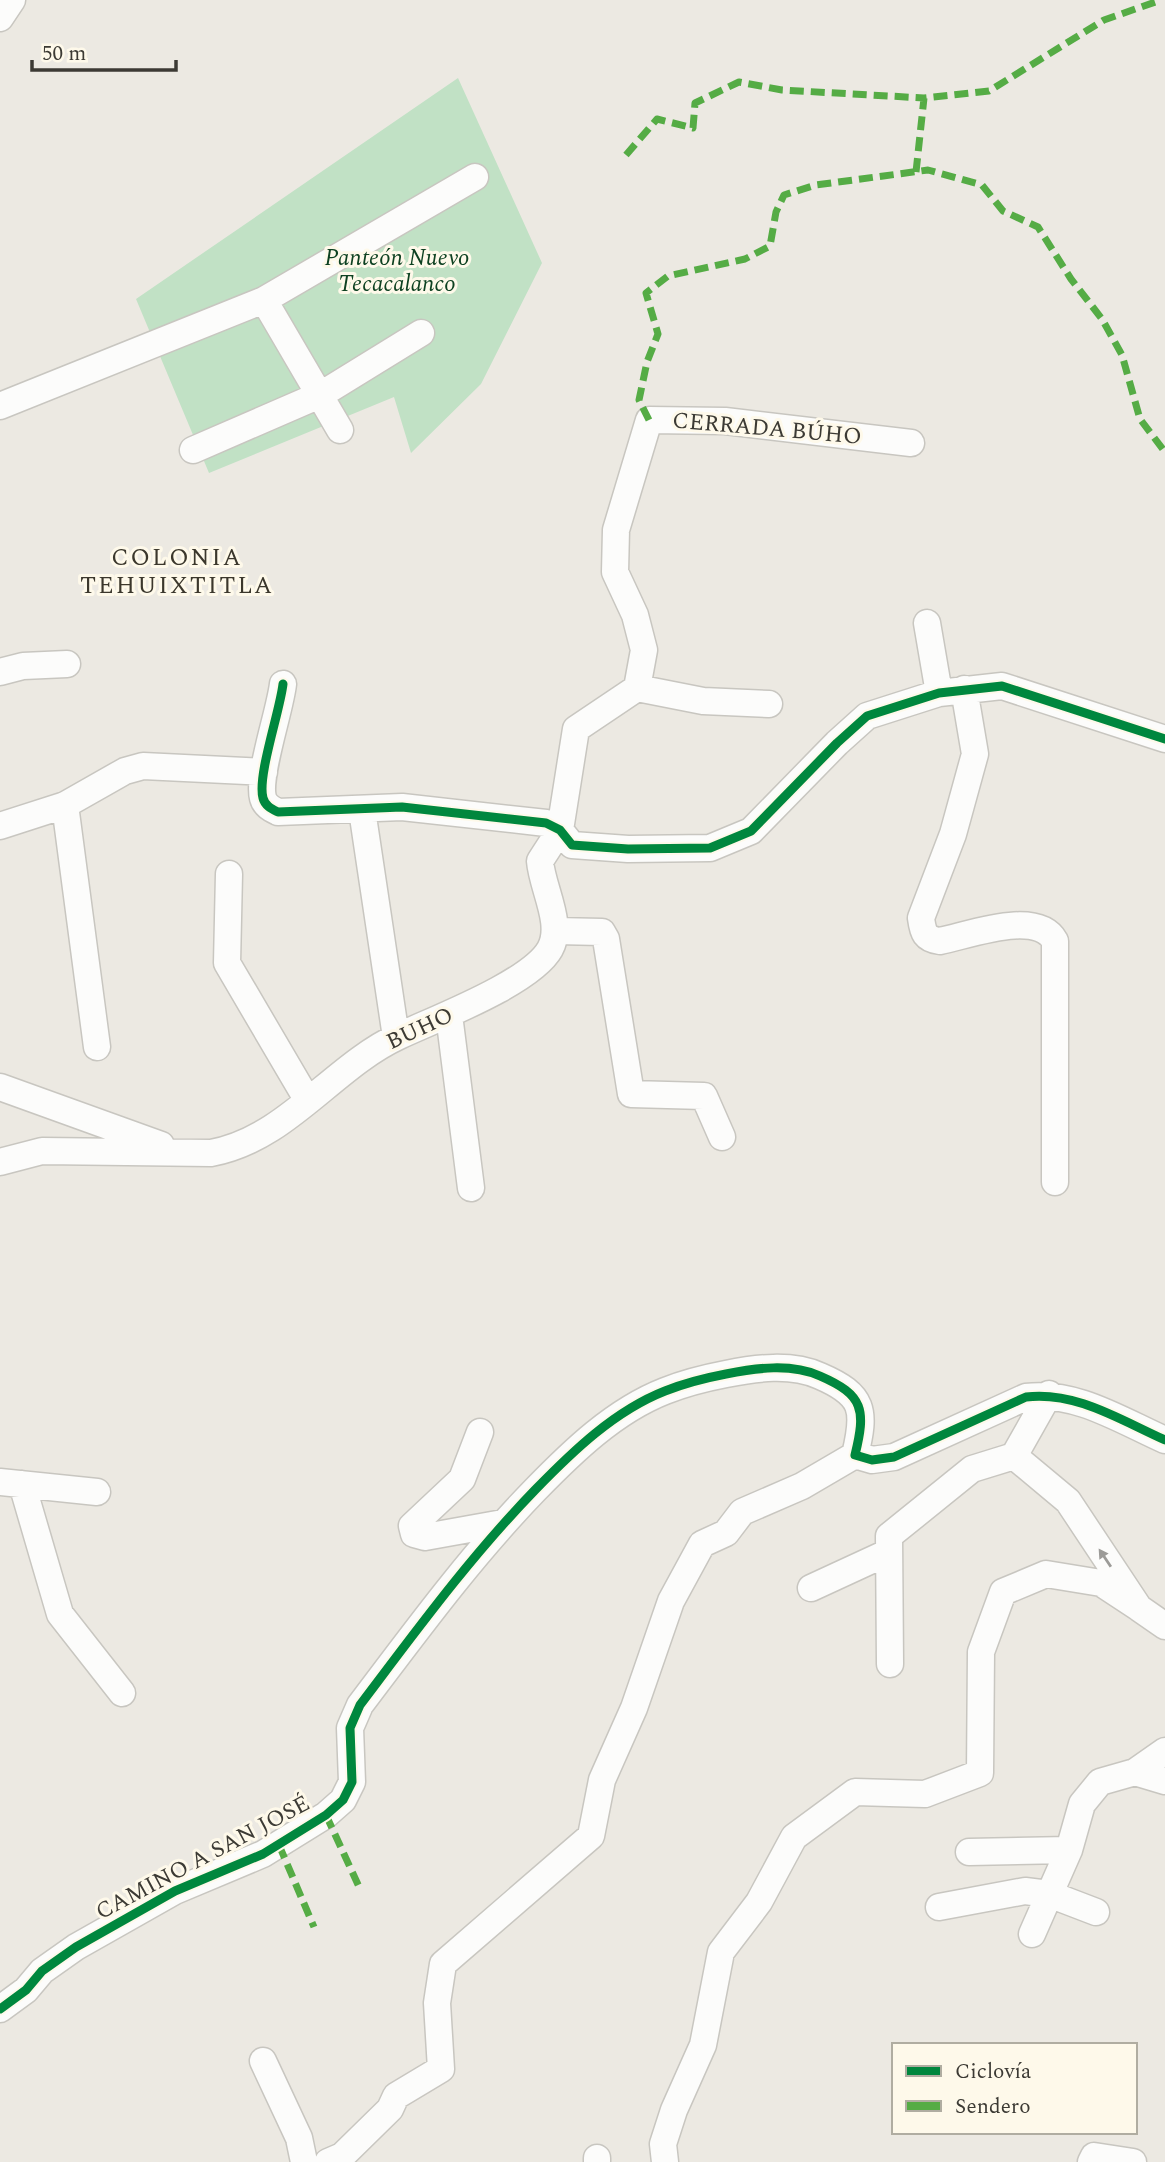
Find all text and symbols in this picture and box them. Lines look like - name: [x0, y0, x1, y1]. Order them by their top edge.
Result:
- scale bar: [32, 28, 175, 72]
- text: 50 m: [42, 38, 86, 70]
- park label: Panteón Nuevo Tecacalanco: [324, 241, 470, 302]
- street label: CERRADA BÚHO: [671, 403, 863, 455]
- district label: COLONIA TEHUIXTITLA: [80, 540, 274, 604]
- street label: BUHO: [381, 998, 459, 1060]
- one-way arrow: [1099, 1548, 1112, 1567]
- street label: CAMINO A SAN JOSÉ: [90, 1787, 316, 1929]
- legend: [892, 2043, 1137, 2134]
- text: Ciclovía: [955, 2056, 1032, 2088]
- text: Sendero: [955, 2091, 1031, 2123]

